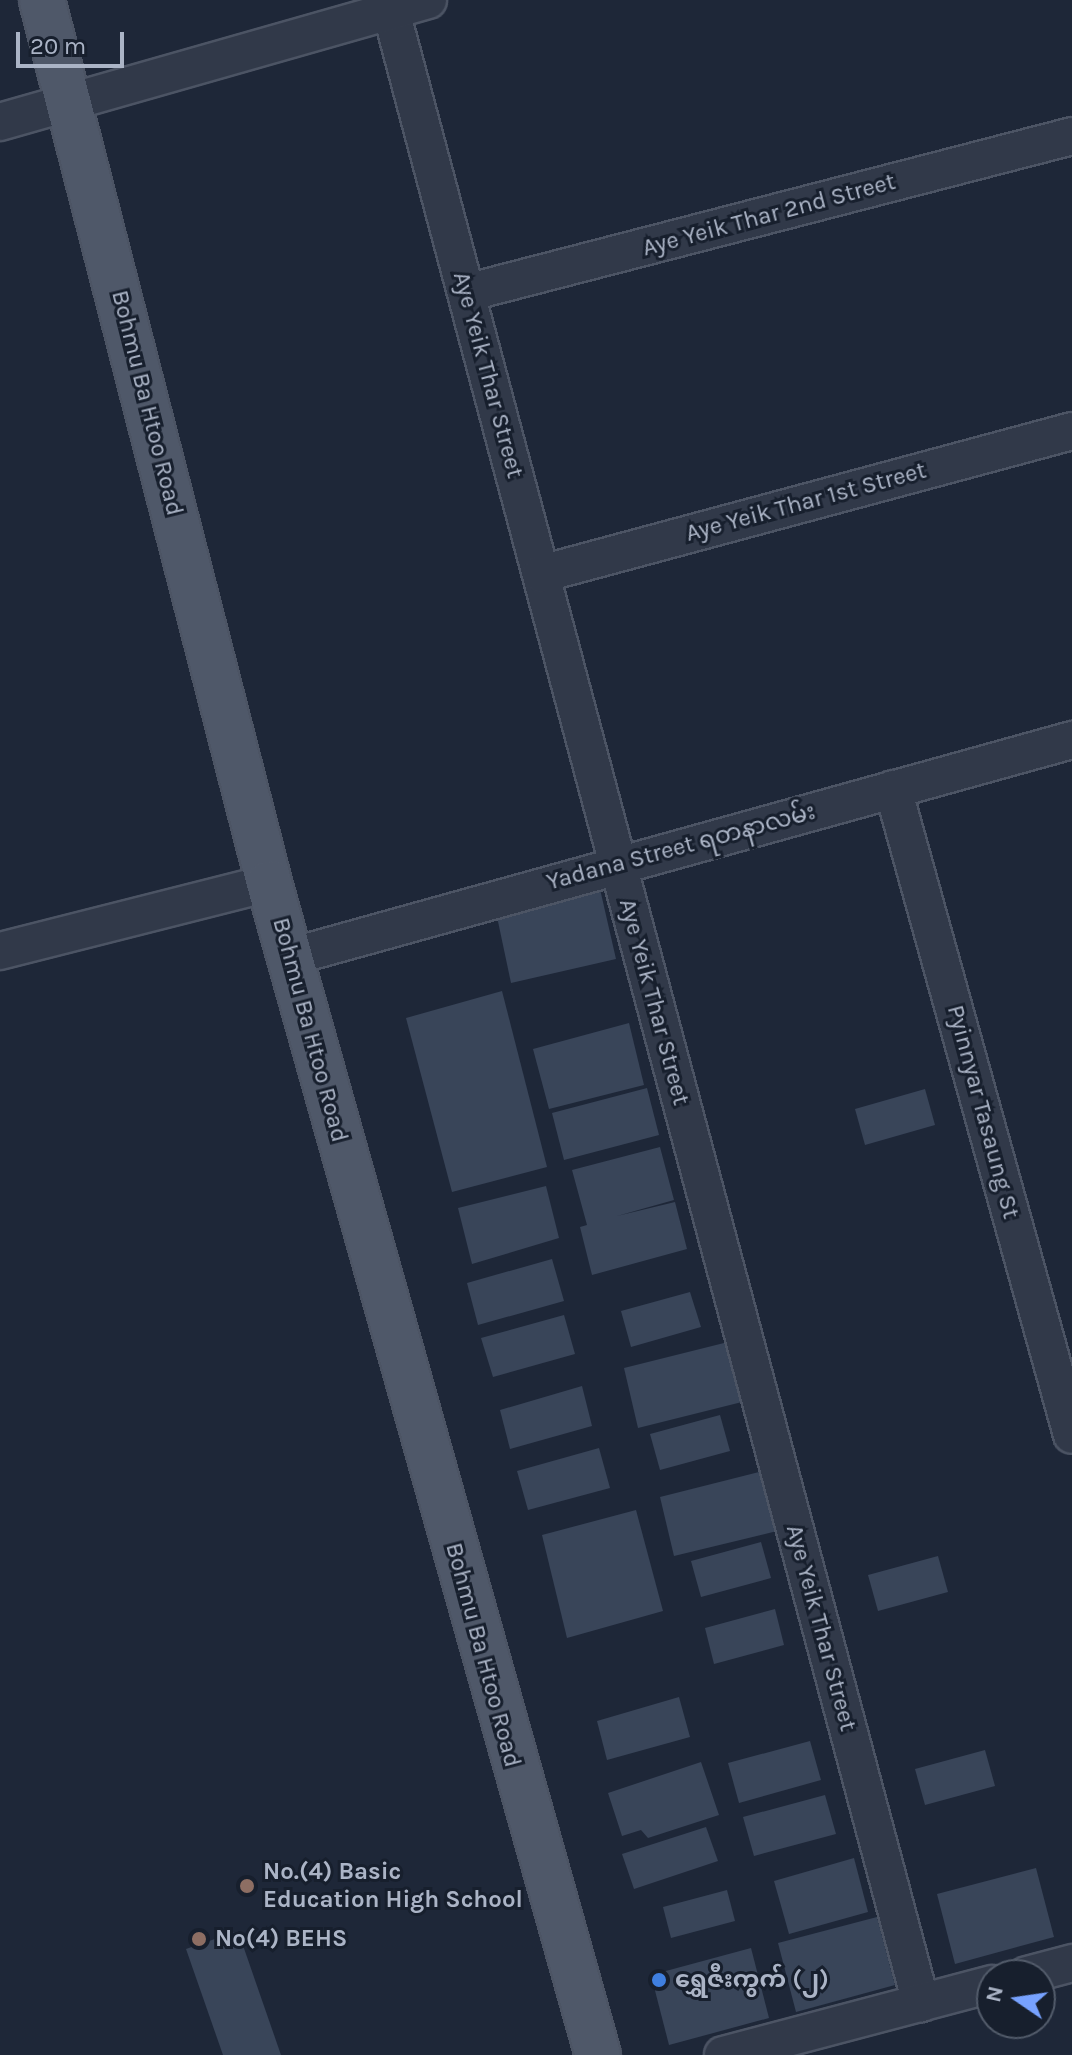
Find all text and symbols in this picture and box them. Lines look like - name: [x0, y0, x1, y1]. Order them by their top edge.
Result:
- scale bar: [20, 16, 128, 66]
- text: 20 m: [30, 32, 86, 60]
- street label: Aye Yeik Thar 2nd Street: [639, 167, 899, 263]
- street label: Aye Yeik Thar Street: [447, 269, 529, 481]
- street label: Bohmu Ba Htoo Road: [105, 287, 189, 519]
- street label: Aye Yeik Thar 1st Street: [683, 456, 929, 548]
- street label: Yadana Street ရတနာလမ်း: [544, 797, 818, 897]
- street label: Aye Yeik Thar Street: [613, 896, 695, 1108]
- street label: Bohmu Ba Htoo Road: [266, 915, 354, 1145]
- street label: Pyinnyar Tasaung St: [941, 1002, 1025, 1222]
- street label: Aye Yeik Thar Street: [780, 1522, 862, 1734]
- street label: Bohmu Ba Htoo Road: [439, 1540, 527, 1770]
- place label: No.(4) Basic Education High School: [263, 1858, 523, 1914]
- marker: No.(4) Basic Education High School: [238, 1877, 256, 1895]
- place label: No(4) BEHS: [215, 1925, 347, 1953]
- marker: No(4) BEHS: [190, 1930, 208, 1948]
- north arrow: [976, 1959, 1056, 2039]
- place label: ရွှေဇီးကွက် (၂): [675, 1966, 829, 1994]
- marker: ရွှေဇီးကွက် (၂): [650, 1971, 668, 1989]
- text: N: [980, 1983, 1009, 2005]

